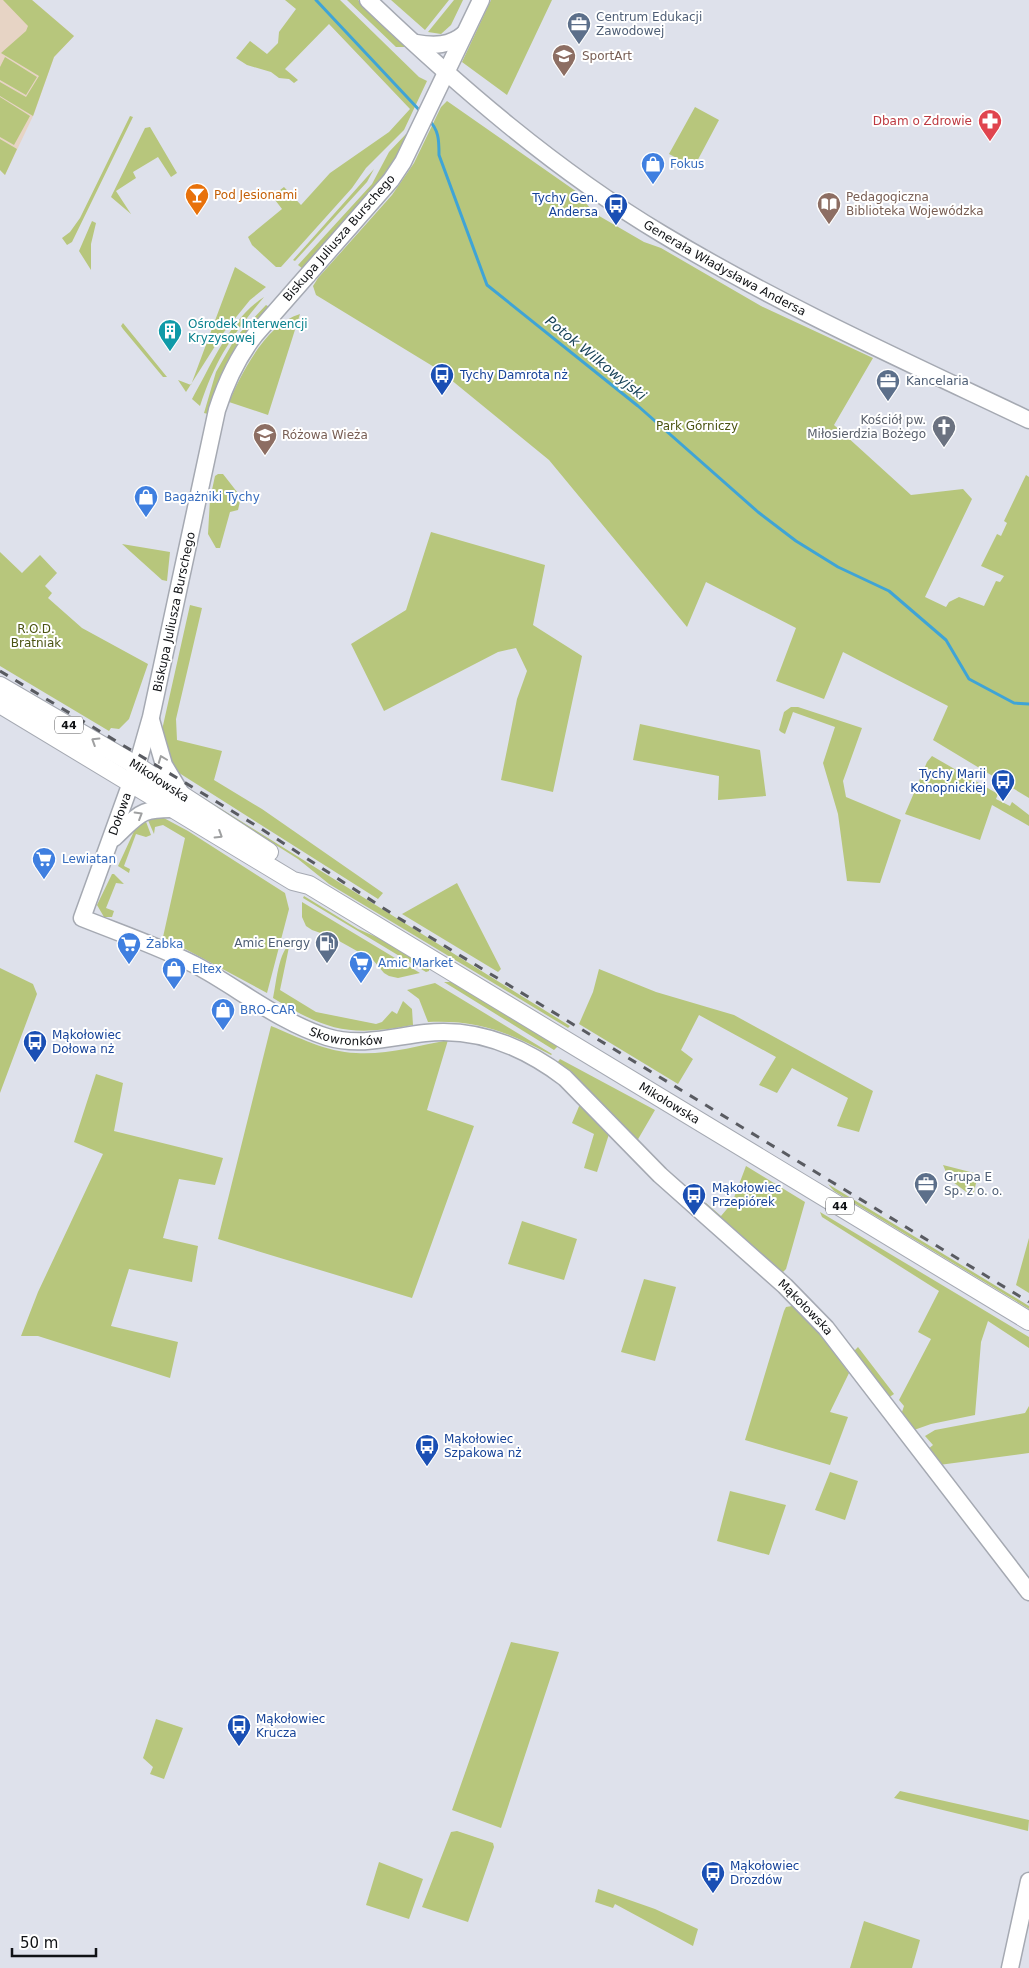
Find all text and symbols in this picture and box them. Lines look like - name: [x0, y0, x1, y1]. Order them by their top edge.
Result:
- place label: Centrum Edukacji Zawodowej: [596, 10, 702, 38]
- office icon: Centrum Edukacji Zawodowej: [566, 11, 592, 45]
- school or university icon: SportArt: [551, 43, 577, 77]
- place label: SportArt: [582, 49, 632, 63]
- pharmacy icon: Dbam o Zdrowie: [977, 108, 1003, 142]
- place label: Dbam o Zdrowie: [873, 114, 972, 128]
- shop icon: Fokus: [640, 151, 666, 185]
- place label: Fokus: [670, 157, 704, 171]
- street label: Biskupa Juliusza Burschego: [280, 172, 398, 304]
- bar icon: Pod Jesionami: [184, 182, 210, 216]
- place label: Pod Jesionami: [214, 188, 297, 202]
- place label: Pedagogiczna Biblioteka Wojewódzka: [846, 190, 984, 218]
- place label: Tychy Gen. Andersa: [531, 191, 598, 219]
- library icon: Pedagogiczna Biblioteka Wojewódzka: [816, 191, 842, 225]
- bus stop icon: Tychy Gen. Andersa: [603, 192, 629, 226]
- street label: Generała Władysława Andersa: [641, 217, 808, 319]
- water label: Potok Wilkowyjski: [542, 312, 650, 404]
- place label: Ośrodek Interwencji Kryzysowej: [188, 317, 308, 345]
- building icon: Ośrodek Interwencji Kryzysowej: [157, 318, 183, 352]
- bus stop icon: Tychy Damrota nż: [429, 362, 455, 396]
- place label: Tychy Damrota nż: [459, 368, 568, 382]
- office icon: Kancelaria: [875, 368, 901, 402]
- place label: Kancelaria: [906, 374, 969, 388]
- place label: Kościół pw. Miłosierdzia Bożego: [807, 413, 926, 441]
- church icon: Kościół pw. Miłosierdzia Bożego: [931, 414, 957, 448]
- park label: Park Górniczy: [656, 419, 738, 433]
- school or university icon: Różowa Wieża: [252, 422, 278, 456]
- place label: Różowa Wieża: [282, 428, 368, 442]
- shop icon: Bagażniki Tychy: [133, 484, 159, 518]
- place label: Bagażniki Tychy: [164, 490, 260, 504]
- street label: Biskupa Juliusza Burschego: [150, 531, 198, 693]
- park label: R.O.D. Bratniak: [11, 622, 61, 650]
- road number: 44: [55, 716, 83, 734]
- one-way arrow: [91, 738, 100, 748]
- one-way arrow: [158, 755, 168, 764]
- street label: Mikołowska: [127, 756, 192, 805]
- place label: Tychy Marii Konopnickiej: [910, 767, 986, 795]
- bus stop icon: Tychy Marii Konopnickiej: [990, 768, 1016, 802]
- street label: Dołowa: [106, 791, 134, 837]
- one-way arrow: [134, 811, 143, 821]
- one-way arrow: [213, 828, 222, 838]
- supermarket icon: Lewiatan: [31, 846, 57, 880]
- place label: Lewiatan: [62, 852, 116, 866]
- fuel station icon: Amic Energy: [314, 930, 340, 964]
- supermarket icon: Żabka: [116, 931, 142, 965]
- place label: Żabka: [146, 936, 183, 951]
- place label: Amic Energy: [234, 936, 310, 950]
- supermarket icon: Amic Market: [348, 950, 374, 984]
- shop icon: Eltex: [161, 956, 187, 990]
- place label: Amic Market: [378, 956, 453, 970]
- place label: Eltex: [192, 962, 222, 976]
- shop icon: BRO-CAR: [210, 997, 236, 1031]
- place label: BRO-CAR: [240, 1003, 296, 1017]
- street label: Skowronków: [307, 1024, 384, 1048]
- place label: Mąkołowiec Dołowa nż: [52, 1028, 121, 1056]
- bus stop icon: Mąkołowiec Dołowa nż: [22, 1029, 48, 1063]
- street label: Mikołowska: [636, 1079, 702, 1127]
- place label: Grupa E Sp. z o. o.: [944, 1170, 1003, 1198]
- office icon: Grupa E Sp. z o. o.: [913, 1171, 939, 1205]
- place label: Mąkołowiec Przepiórek: [712, 1181, 781, 1209]
- bus stop icon: Mąkołowiec Przepiórek: [681, 1182, 707, 1216]
- road number: 44: [826, 1198, 854, 1214]
- street label: Mąkołowska: [775, 1276, 836, 1338]
- place label: Mąkołowiec Szpakowa nż: [444, 1432, 522, 1460]
- bus stop icon: Mąkołowiec Szpakowa nż: [414, 1433, 440, 1467]
- place label: Mąkołowiec Krucza: [256, 1712, 325, 1740]
- bus stop icon: Mąkołowiec Krucza: [226, 1713, 252, 1747]
- place label: Mąkołowiec Drozdów: [730, 1859, 799, 1887]
- bus stop icon: Mąkołowiec Drozdów: [700, 1860, 726, 1894]
- scale bar: [12, 1926, 96, 1958]
- text: 50 m: [20, 1934, 58, 1952]

